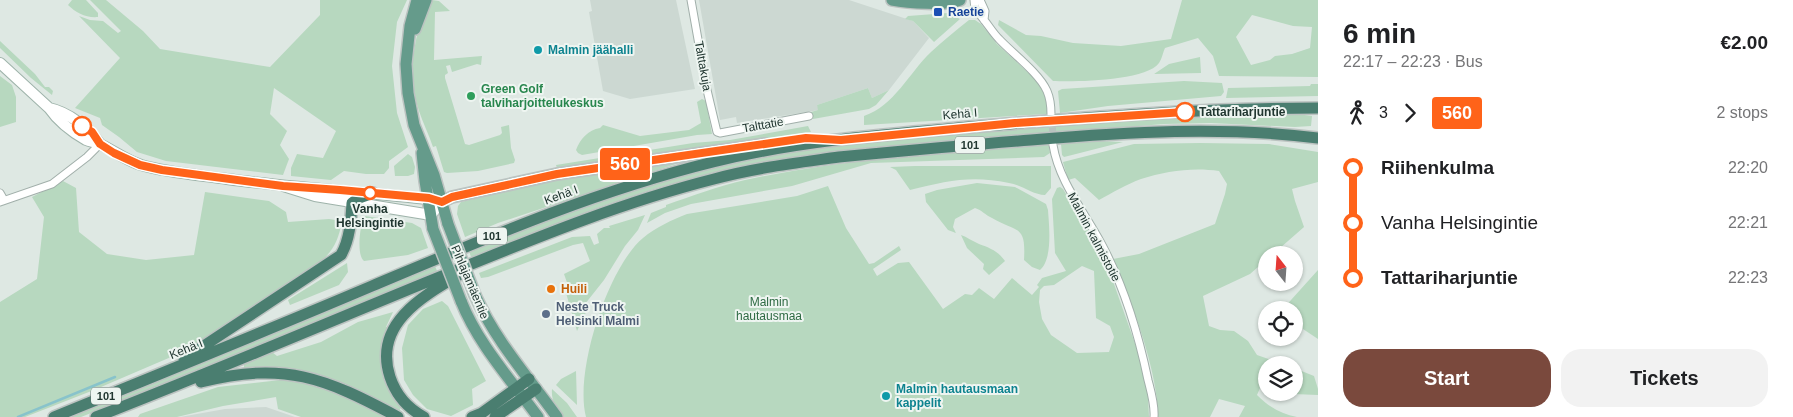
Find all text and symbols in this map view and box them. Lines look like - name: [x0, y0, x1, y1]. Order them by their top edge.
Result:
- place label: Raetie: [948, 5, 984, 19]
- marker: Raetie: [932, 6, 944, 18]
- text: 6 min: [1343, 18, 1416, 49]
- text: €2.00: [1720, 32, 1768, 53]
- street label: Talttakuja: [692, 40, 714, 92]
- place label: Malmin jäähalli: [548, 43, 633, 57]
- marker: Malmin jäähalli: [532, 44, 544, 56]
- text: 22:17 – 22:23 · Bus: [1343, 53, 1483, 70]
- place label: Green Golf talviharjoittelukeskus: [481, 82, 604, 110]
- marker: Green Golf talviharjoittelukeskus: [465, 90, 477, 102]
- icon: walk: [1343, 99, 1371, 127]
- icon: forward: [1396, 99, 1424, 127]
- marker: Tattariharjuntie: [1175, 102, 1195, 122]
- text: 560: [1442, 103, 1472, 123]
- text: 3: [1379, 104, 1388, 121]
- text: 2 stops: [1716, 104, 1768, 121]
- place label: Tattariharjuntie: [1199, 105, 1286, 119]
- street label: Kehä I: [942, 106, 978, 122]
- street label: Talttatie: [741, 114, 785, 135]
- unlabelled marker: [72, 116, 92, 136]
- road number: 101: [955, 136, 985, 154]
- line badge: 560: [596, 148, 654, 180]
- text: 560: [610, 154, 640, 174]
- text: Riihenkulma: [1381, 157, 1494, 178]
- text: 22:20: [1728, 159, 1768, 176]
- street label: Kehä I: [542, 182, 580, 208]
- marker: Vanha Helsingintie: [363, 186, 377, 200]
- street label: Malmin kalmistotie: [1065, 190, 1123, 284]
- place label: Vanha Helsingintie: [336, 202, 404, 230]
- text: Vanha Helsingintie: [1381, 212, 1538, 233]
- text: 22:21: [1728, 214, 1768, 231]
- road number: 101: [477, 228, 507, 245]
- street label: Pihlajamäentie: [448, 243, 492, 321]
- north arrow: [1258, 246, 1302, 291]
- map controls: [1258, 246, 1303, 401]
- text: Tattariharjuntie: [1381, 267, 1518, 288]
- text: 22:23: [1728, 269, 1768, 286]
- place label: Huili: [561, 282, 587, 296]
- marker: Huili: [545, 283, 557, 295]
- park label: Malmin hautausmaa: [736, 295, 802, 323]
- place label: Neste Truck Helsinki Malmi: [556, 300, 639, 328]
- button: locate: [1258, 301, 1303, 346]
- marker: Neste Truck Helsinki Malmi: [540, 308, 552, 320]
- street label: Kehä I: [167, 336, 205, 362]
- button: Start: [1343, 349, 1551, 407]
- button: Tickets: [1561, 349, 1768, 407]
- button: layers: [1258, 356, 1303, 401]
- place label: Malmin hautausmaan kappelit: [896, 382, 1018, 410]
- road number: 101: [91, 388, 121, 404]
- marker: Malmin hautausmaan kappelit: [880, 390, 892, 402]

